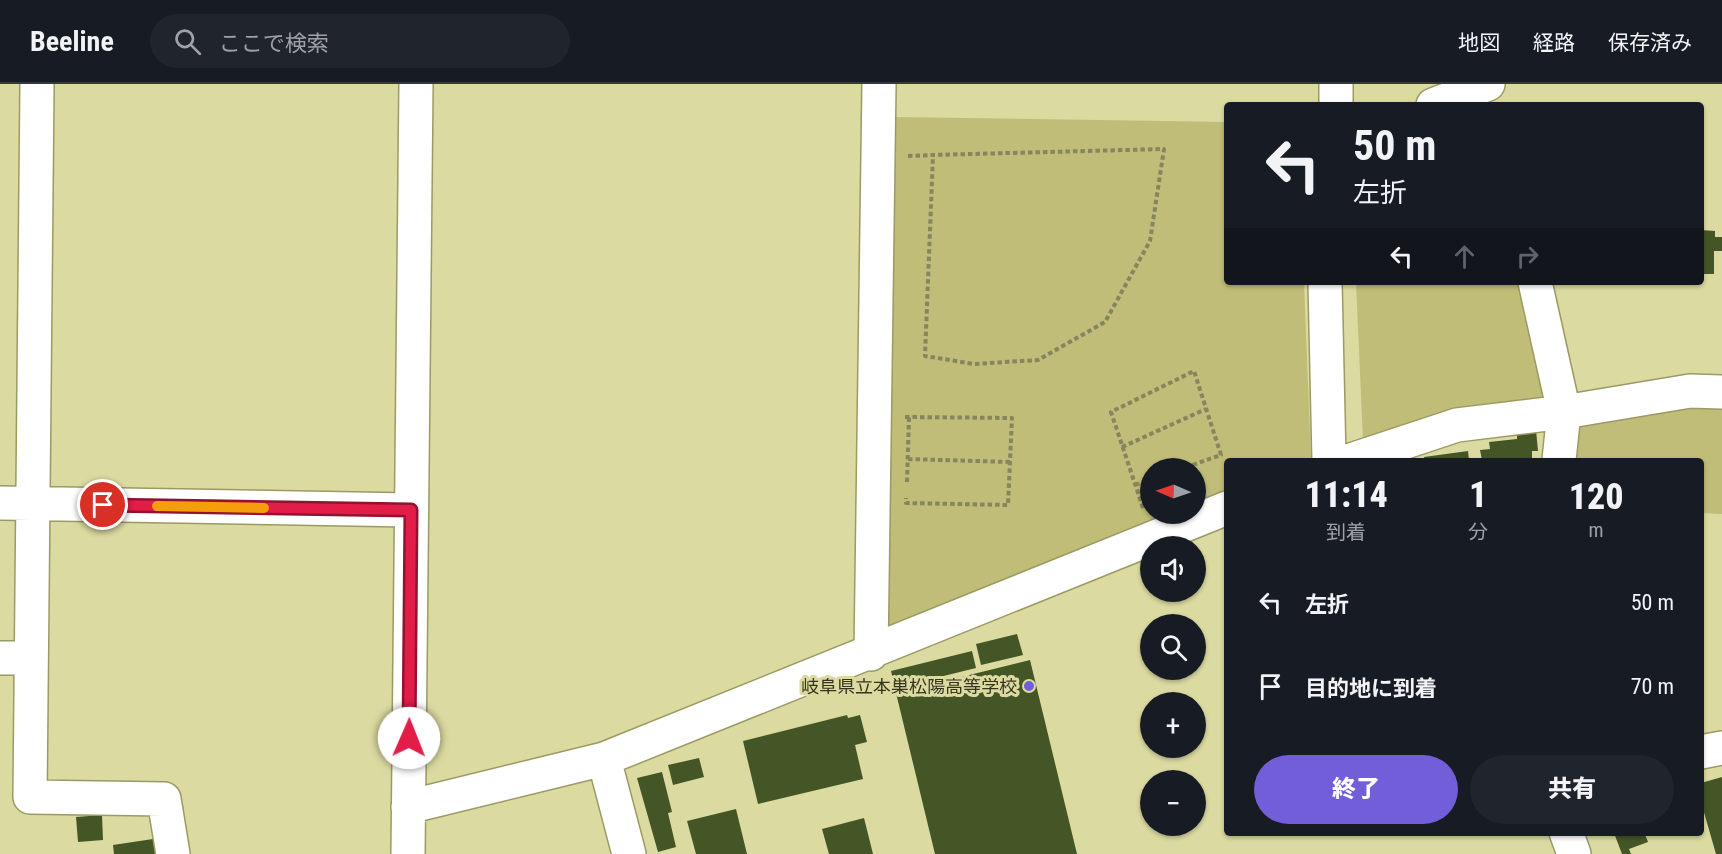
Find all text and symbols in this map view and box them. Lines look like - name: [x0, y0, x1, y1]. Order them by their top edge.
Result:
- search box: [150, 14, 570, 68]
- text: Beeline: [30, 25, 114, 58]
- icon: search: [171, 25, 204, 58]
- text: ここで検索: [219, 31, 329, 56]
- text: 地図: [1458, 31, 1500, 55]
- text: 経路: [1533, 31, 1575, 55]
- text: 保存済み: [1608, 31, 1692, 55]
- text: 50 m: [1353, 121, 1436, 170]
- icon: left: [1254, 126, 1332, 204]
- text: 左折: [1353, 177, 1407, 209]
- icon: left: [1385, 240, 1418, 273]
- icon: ahead: [1448, 240, 1481, 273]
- icon: right: [1511, 240, 1544, 273]
- north arrow: [1140, 458, 1206, 524]
- map controls: [1140, 458, 1206, 836]
- text: 11:14: [1304, 474, 1388, 516]
- text: 1: [1469, 474, 1487, 516]
- text: 120: [1569, 476, 1624, 518]
- pin: [77, 479, 128, 530]
- icon: arrive: [86, 488, 119, 521]
- text: m: [1589, 518, 1604, 542]
- text: 到着: [1326, 520, 1366, 544]
- text: 分: [1468, 520, 1488, 544]
- button: sound: [1140, 536, 1206, 602]
- icon: left: [1254, 586, 1287, 619]
- text: 50 m: [1631, 590, 1674, 615]
- text: 左折: [1305, 592, 1349, 617]
- button: search: [1140, 614, 1206, 680]
- icon: arrive: [1254, 670, 1287, 703]
- text: 70 m: [1631, 674, 1674, 699]
- place label: 岐阜県立本巣松陽高等学校: [801, 676, 1017, 697]
- text: 目的地に到着: [1305, 676, 1437, 701]
- marker: 岐阜県立本巣松陽高等学校: [1022, 679, 1036, 693]
- button: +: [1140, 692, 1206, 758]
- position arrow: [377, 706, 441, 770]
- button: 終了: [1254, 755, 1458, 824]
- button: 共有: [1470, 755, 1674, 824]
- button: −: [1140, 770, 1206, 836]

